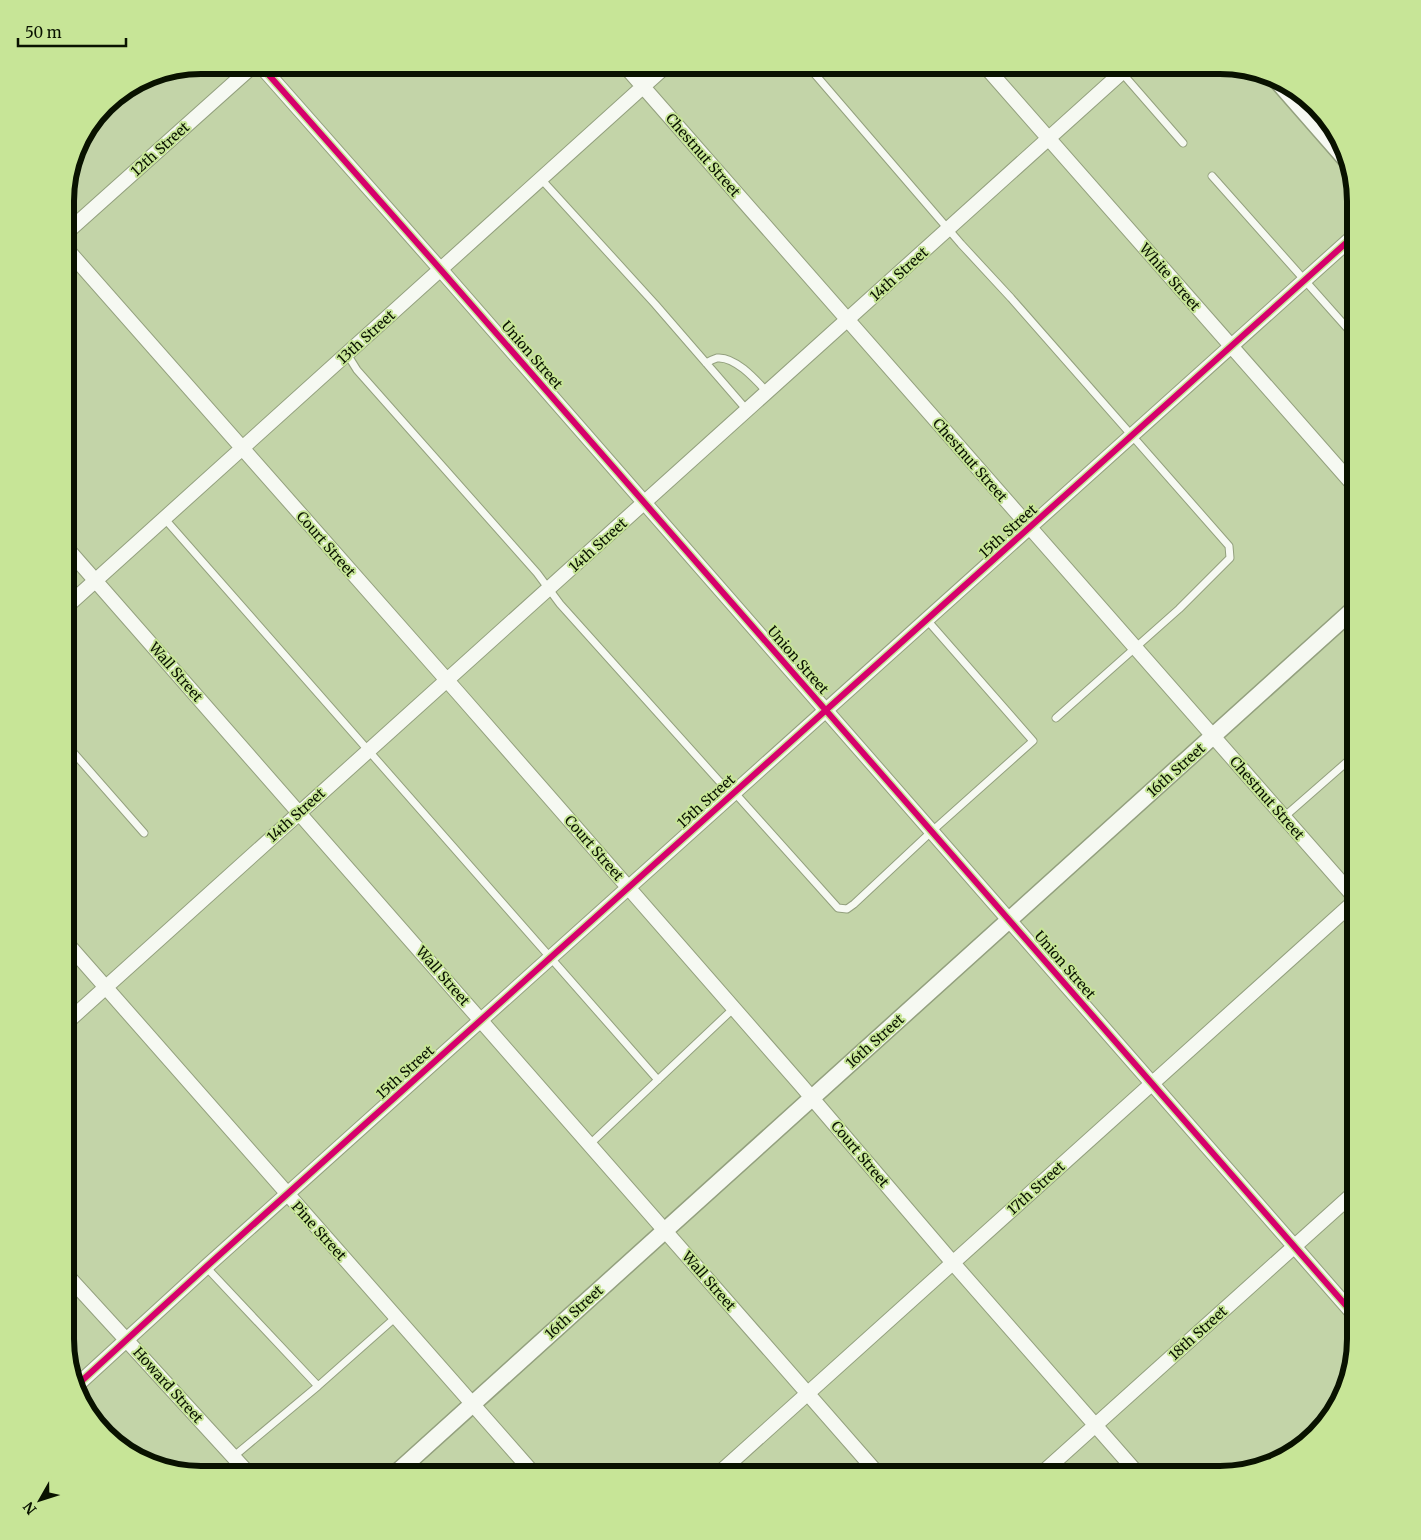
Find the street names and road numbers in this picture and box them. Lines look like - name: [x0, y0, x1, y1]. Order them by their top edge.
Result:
- street label: Chestnut Street: [662, 110, 744, 201]
- street label: 12th Street: [127, 118, 193, 180]
- street label: White Street: [1135, 239, 1205, 315]
- street label: 14th Street: [866, 243, 932, 305]
- street label: 13th Street: [333, 306, 399, 368]
- street label: Union Street: [497, 317, 567, 393]
- street label: Chestnut Street: [929, 415, 1011, 506]
- street label: 15th Street: [975, 500, 1041, 562]
- street label: Court Street: [293, 508, 360, 581]
- street label: 14th Street: [565, 514, 631, 576]
- street label: Union Street: [763, 622, 833, 698]
- street label: Wall Street: [145, 638, 207, 706]
- street label: 16th Street: [1143, 739, 1209, 801]
- street label: Chestnut Street: [1226, 753, 1308, 844]
- street label: 15th Street: [673, 770, 739, 832]
- street label: 14th Street: [263, 784, 329, 846]
- street label: Court Street: [561, 812, 628, 885]
- street label: Union Street: [1030, 927, 1100, 1003]
- street label: Wall Street: [412, 942, 474, 1010]
- street label: 16th Street: [842, 1010, 908, 1072]
- street label: 15th Street: [372, 1041, 438, 1103]
- street label: Court Street: [827, 1117, 893, 1191]
- street label: 17th Street: [1003, 1157, 1069, 1219]
- street label: Pine Street: [288, 1198, 351, 1265]
- street label: Wall Street: [678, 1247, 740, 1315]
- street label: 16th Street: [541, 1281, 607, 1343]
- street label: 18th Street: [1165, 1302, 1231, 1364]
- street label: Howard Street: [129, 1343, 207, 1427]

